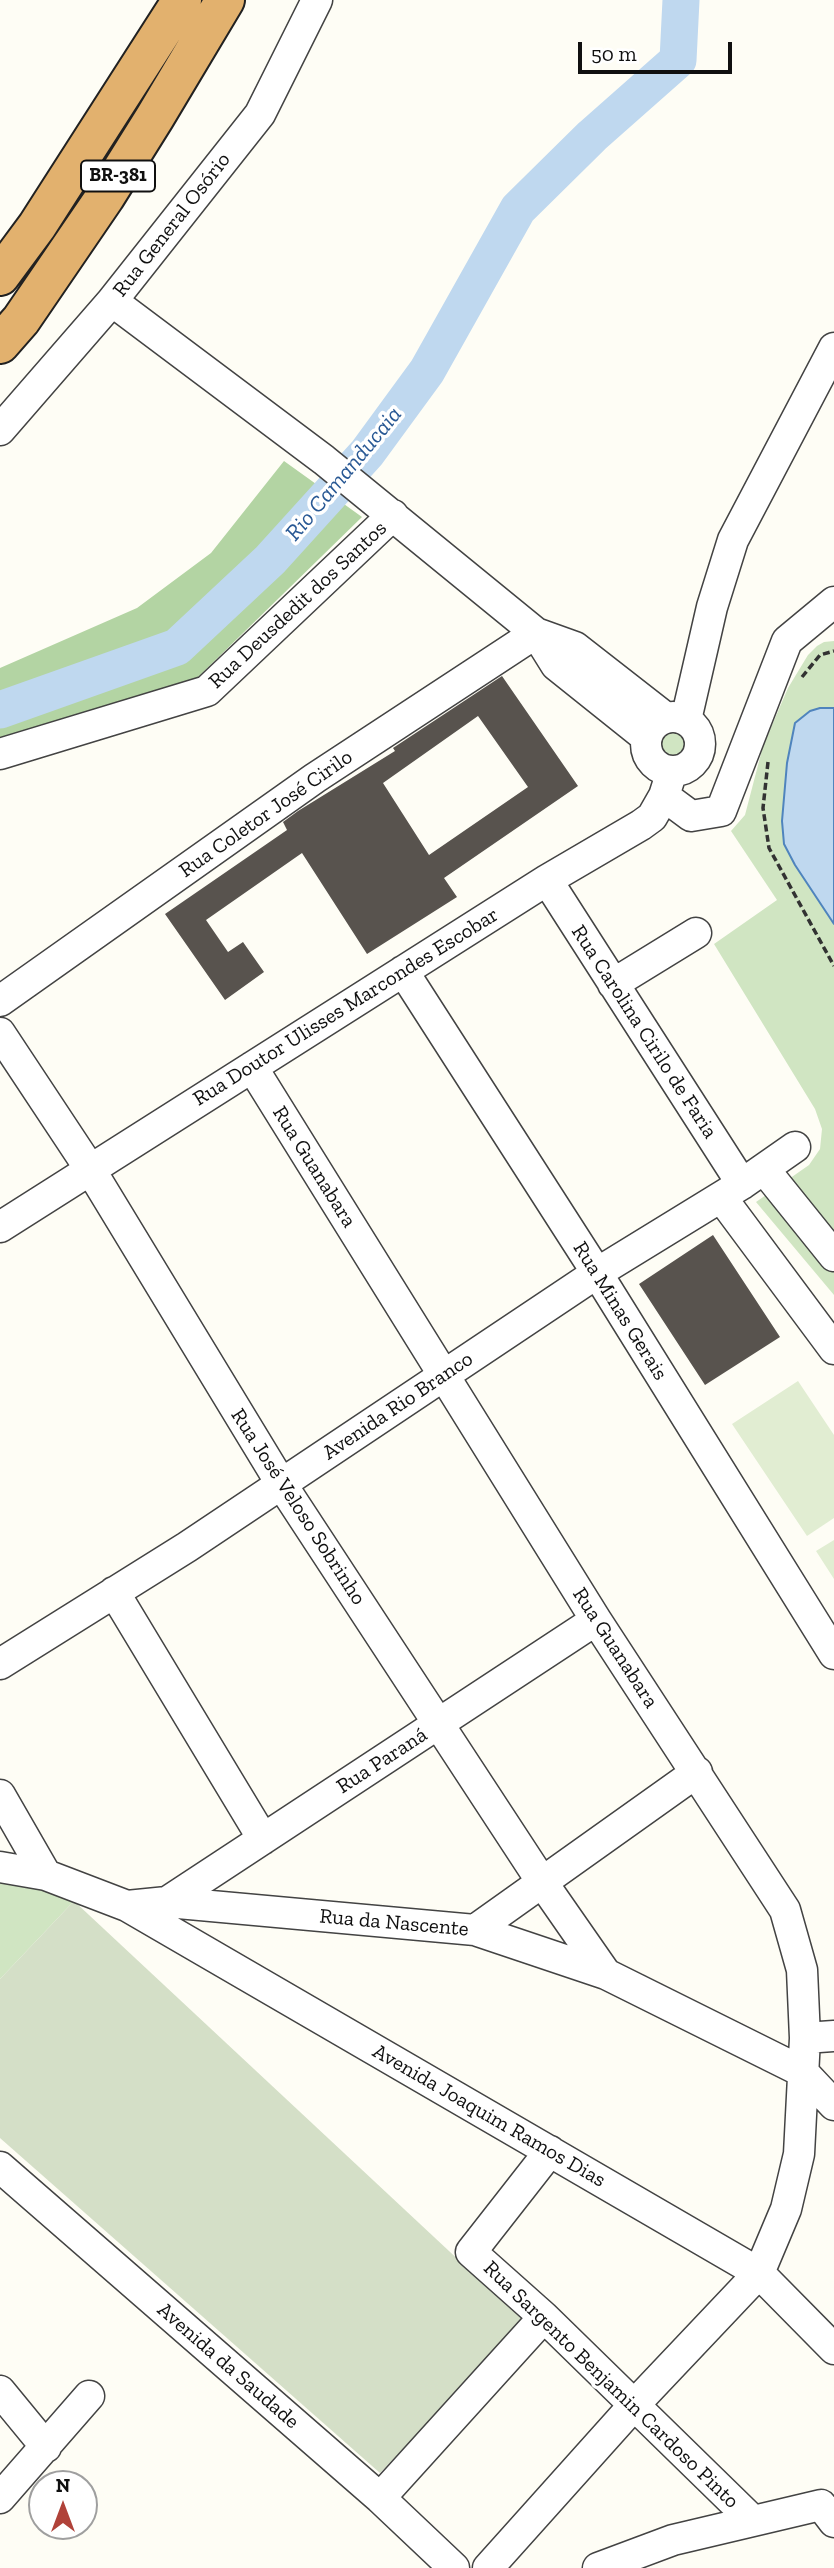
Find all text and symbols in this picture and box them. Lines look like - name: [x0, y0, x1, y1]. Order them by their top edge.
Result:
- scale bar: [582, 28, 736, 72]
- text: 50 m: [591, 41, 637, 66]
- street label: Rua General Osório: [108, 148, 236, 302]
- road number: BR-381: [81, 160, 155, 192]
- water label: Rio Camanducaia: [280, 401, 408, 547]
- street label: Rua Deusdedit dos Santos: [204, 516, 392, 694]
- street label: Rua Coletor José Cirilo: [174, 745, 358, 883]
- street label: Rua Doutor Ulisses Marcondes Escobar: [189, 902, 503, 1112]
- street label: Rua Carolina Cirilo de Faria: [566, 921, 722, 1143]
- street label: Rua Guanabara: [267, 1102, 361, 1232]
- street label: Rua Minas Gerais: [567, 1237, 673, 1385]
- street label: Avenida Rio Branco: [318, 1346, 478, 1466]
- street label: Rua José Veloso Sobrinho: [225, 1404, 371, 1610]
- street label: Rua Guanabara: [567, 1583, 663, 1713]
- street label: Rua Paraná: [332, 1722, 432, 1800]
- street label: Rua da Nascente: [318, 1904, 470, 1942]
- street label: Avenida Joaquim Ramos Dias: [368, 2039, 610, 2193]
- street label: Rua Sargento Benjamin Cardoso Pinto: [478, 2256, 744, 2514]
- street label: Avenida da Saudade: [152, 2298, 304, 2434]
- north arrow: [28, 2470, 98, 2540]
- text: N: [56, 2474, 70, 2497]

